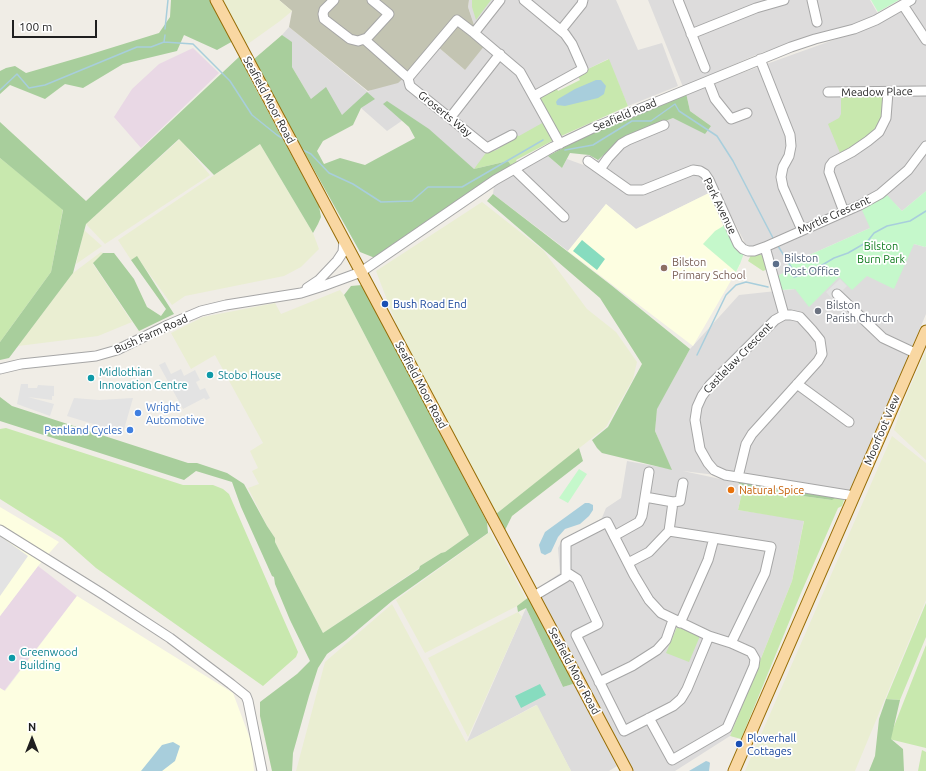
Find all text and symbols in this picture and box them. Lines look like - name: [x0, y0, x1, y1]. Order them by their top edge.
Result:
- scale bar: [14, 12, 99, 38]
- text: 100 m: [19, 20, 52, 33]
- street label: Seafield Moor Road: [240, 54, 298, 146]
- street label: Meadow Place: [841, 85, 913, 99]
- street label: Groserts Way: [415, 88, 475, 140]
- street label: Seafield Road: [591, 96, 659, 134]
- street label: Park Avenue: [701, 175, 739, 237]
- street label: Myrtle Crescent: [796, 193, 872, 237]
- park label: Bilston Burn Park: [857, 239, 905, 265]
- place label: Bilston Post Office: [784, 251, 839, 277]
- place label: Bilston Primary School: [672, 255, 746, 281]
- marker: Bilston Post Office: [771, 259, 781, 269]
- marker: Bilston Primary School: [659, 263, 669, 273]
- place label: Bush Road End: [393, 297, 467, 311]
- place label: Bilston Parish Church: [826, 298, 893, 324]
- marker: Bush Road End: [380, 299, 390, 309]
- marker: Bilston Parish Church: [813, 306, 823, 316]
- street label: Bush Farm Road: [112, 312, 190, 356]
- street label: Castlelaw Crescent: [701, 320, 775, 396]
- street label: Seafield Moor Road: [392, 339, 450, 431]
- place label: Midlothian Innovation Centre: [99, 365, 188, 391]
- place label: Stobo House: [218, 368, 281, 382]
- marker: Stobo House: [205, 370, 215, 380]
- marker: Midlothian Innovation Centre: [86, 373, 96, 383]
- street label: Moorfoot View: [861, 393, 903, 467]
- place label: Wright Automotive: [146, 400, 204, 426]
- marker: Wright Automotive: [133, 408, 143, 418]
- place label: Pentland Cycles: [44, 423, 122, 437]
- marker: Pentland Cycles: [125, 425, 135, 435]
- place label: Natural Spice: [739, 483, 804, 497]
- marker: Natural Spice: [726, 485, 736, 495]
- street label: Seafield Moor Road: [545, 625, 603, 717]
- place label: Greenwood Building: [20, 645, 78, 671]
- marker: Greenwood Building: [7, 653, 17, 663]
- north arrow: [12, 719, 52, 759]
- text: N: [28, 721, 36, 733]
- place label: Ploverhall Cottages: [747, 731, 796, 757]
- marker: Ploverhall Cottages: [734, 739, 744, 749]

